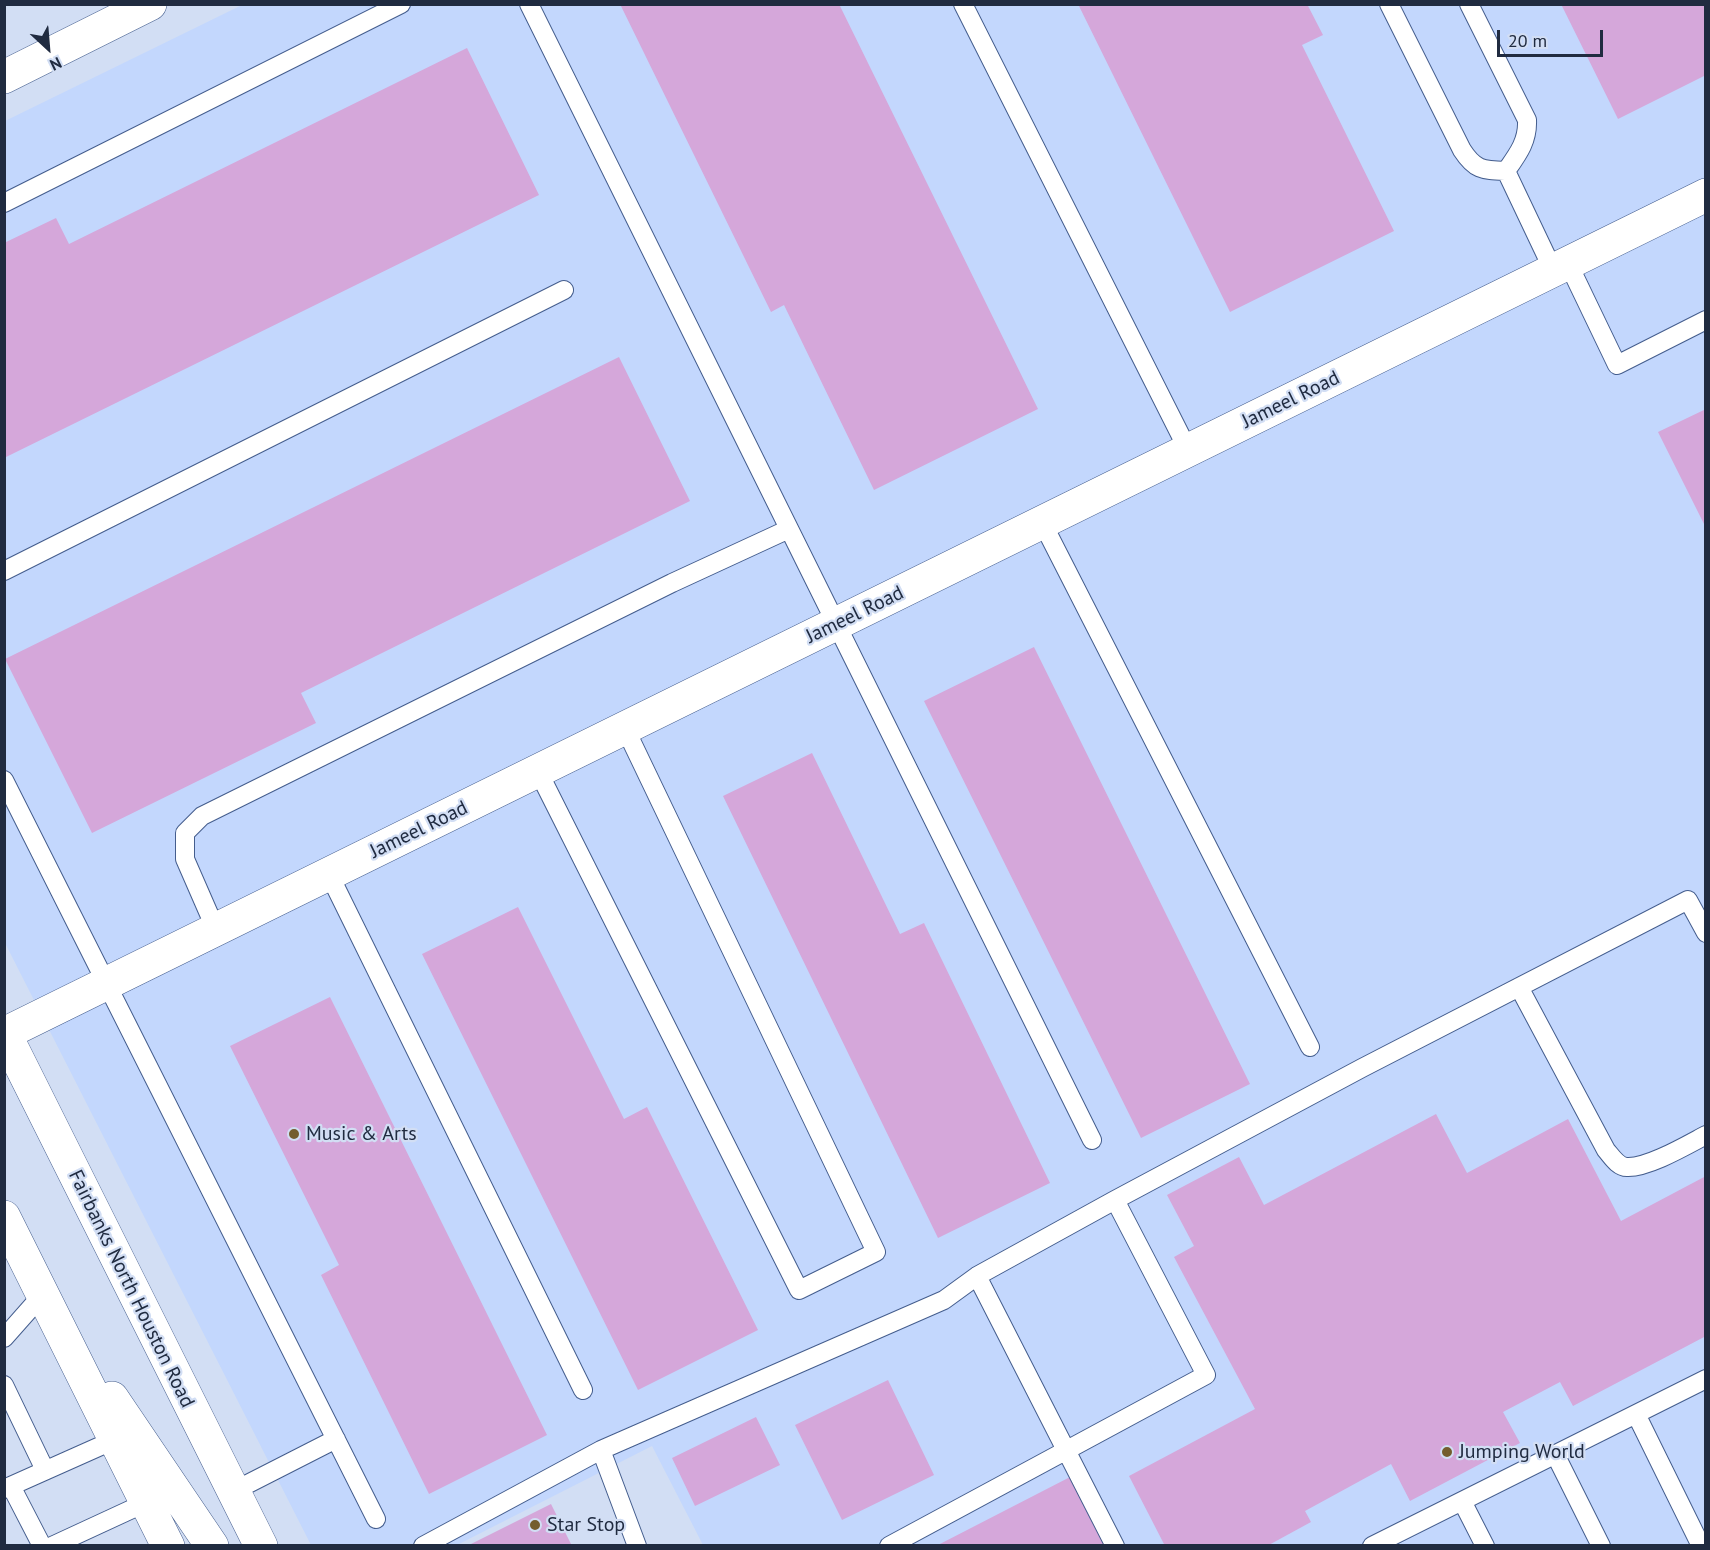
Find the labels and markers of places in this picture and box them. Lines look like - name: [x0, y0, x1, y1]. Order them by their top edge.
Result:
- place label: Music & Arts: [306, 1122, 417, 1146]
- marker: Music & Arts: [287, 1127, 301, 1141]
- place label: Jumping World: [1459, 1440, 1585, 1464]
- marker: Jumping World: [1440, 1445, 1454, 1459]
- place label: Star Stop: [547, 1513, 625, 1537]
- marker: Star Stop: [528, 1518, 542, 1532]

